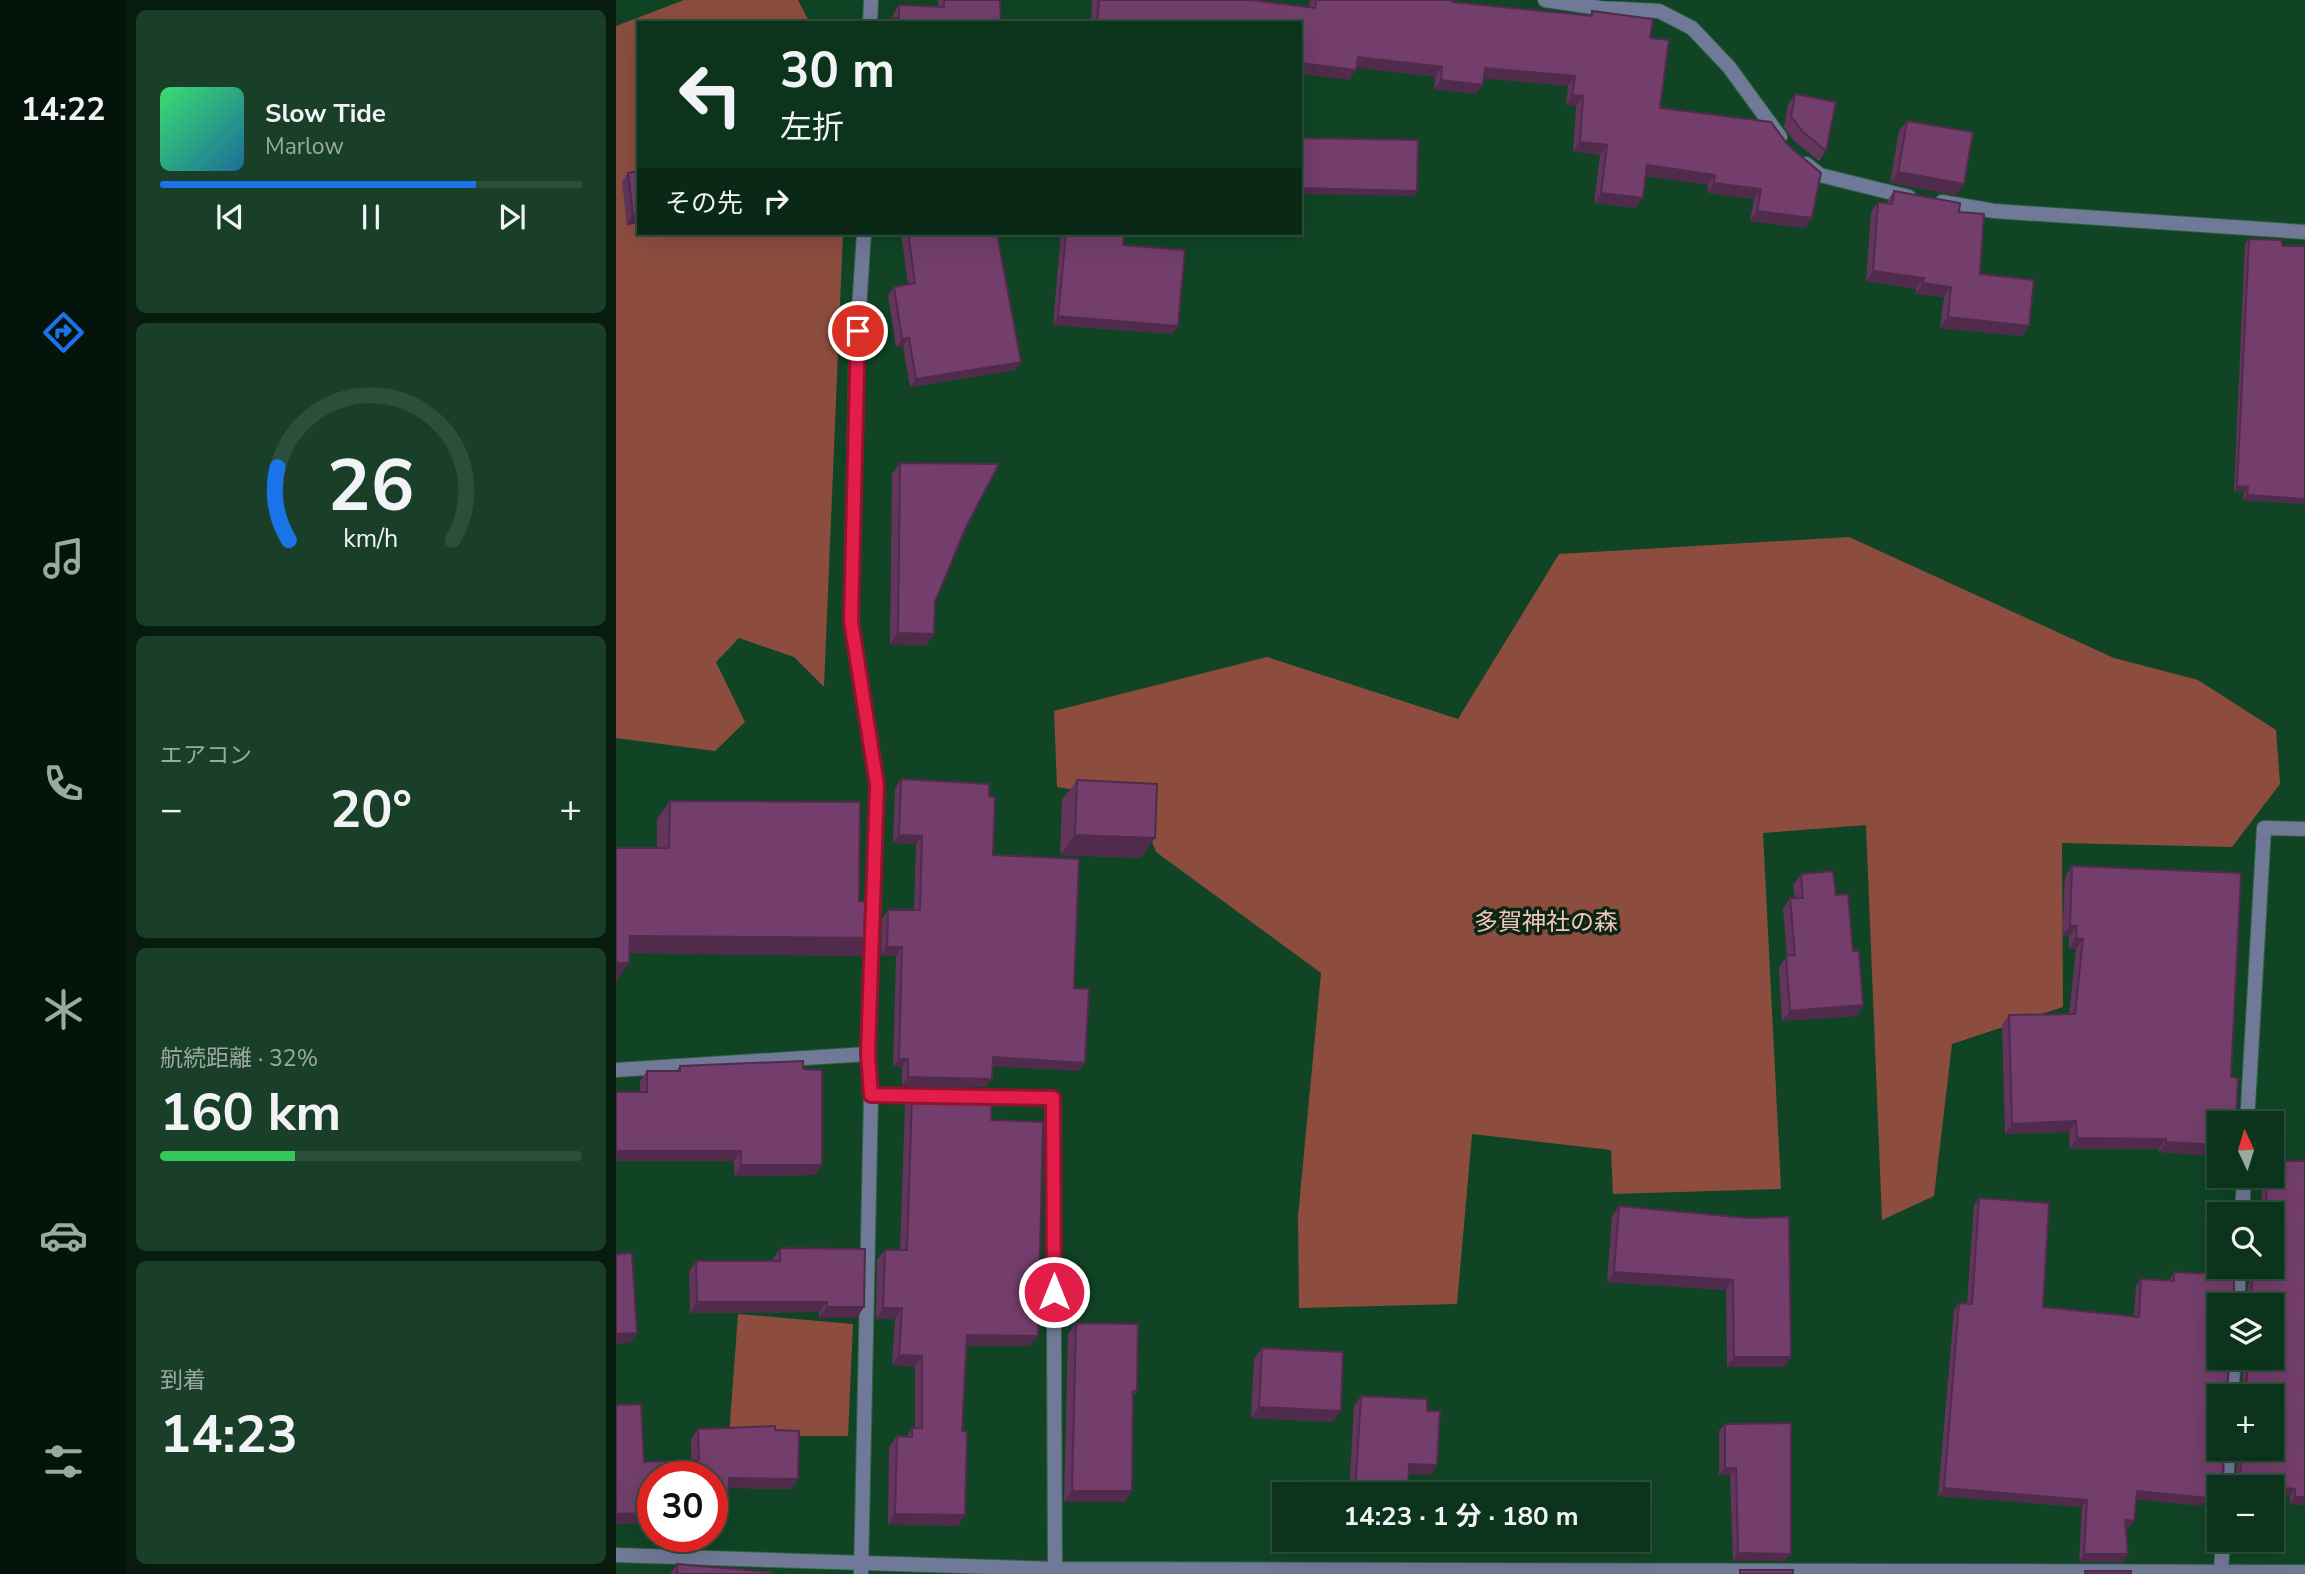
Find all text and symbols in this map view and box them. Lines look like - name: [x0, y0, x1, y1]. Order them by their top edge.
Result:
- text: 30 m: [780, 37, 895, 104]
- icon: left: [665, 49, 756, 140]
- text: 14:22: [21, 88, 105, 131]
- text: Slow Tide: [265, 96, 386, 131]
- text: 左折: [780, 106, 844, 149]
- text: Marlow: [265, 131, 344, 162]
- icon: right: [757, 182, 795, 220]
- text: その先: [665, 186, 743, 221]
- icon: previous: [211, 198, 249, 236]
- icon: pause: [352, 198, 390, 236]
- icon: next: [493, 198, 531, 236]
- pin: [828, 301, 888, 361]
- icon: directions: [39, 308, 88, 357]
- icon: arrive: [839, 312, 877, 350]
- text: 26: [327, 437, 415, 537]
- text: km/h: [343, 522, 399, 556]
- icon: music: [39, 534, 88, 583]
- text: エアコン: [160, 740, 252, 771]
- icon: phone: [39, 759, 88, 808]
- text: 20°: [330, 774, 412, 845]
- text: −: [160, 784, 183, 835]
- text: +: [559, 784, 582, 835]
- park label: 多賀神社の森: [1474, 906, 1618, 938]
- icon: climate: [39, 985, 88, 1034]
- text: 航続距離 · 32%: [160, 1043, 318, 1074]
- text: 160 km: [160, 1077, 341, 1148]
- north arrow: [2207, 1111, 2284, 1188]
- map controls: [2207, 1111, 2284, 1552]
- button: search: [2207, 1202, 2284, 1279]
- icon: car: [39, 1211, 88, 1260]
- position arrow: [1017, 1255, 1091, 1329]
- button: layers: [2207, 1293, 2284, 1370]
- text: 到着: [160, 1365, 206, 1396]
- button: +: [2207, 1384, 2284, 1461]
- text: 14:23: [160, 1399, 298, 1470]
- icon: filters: [39, 1437, 88, 1486]
- speed limit sign: 30: [637, 1461, 728, 1552]
- button: −: [2207, 1475, 2284, 1552]
- text: 14:23 · 1 分 · 180 m: [1343, 1499, 1579, 1534]

